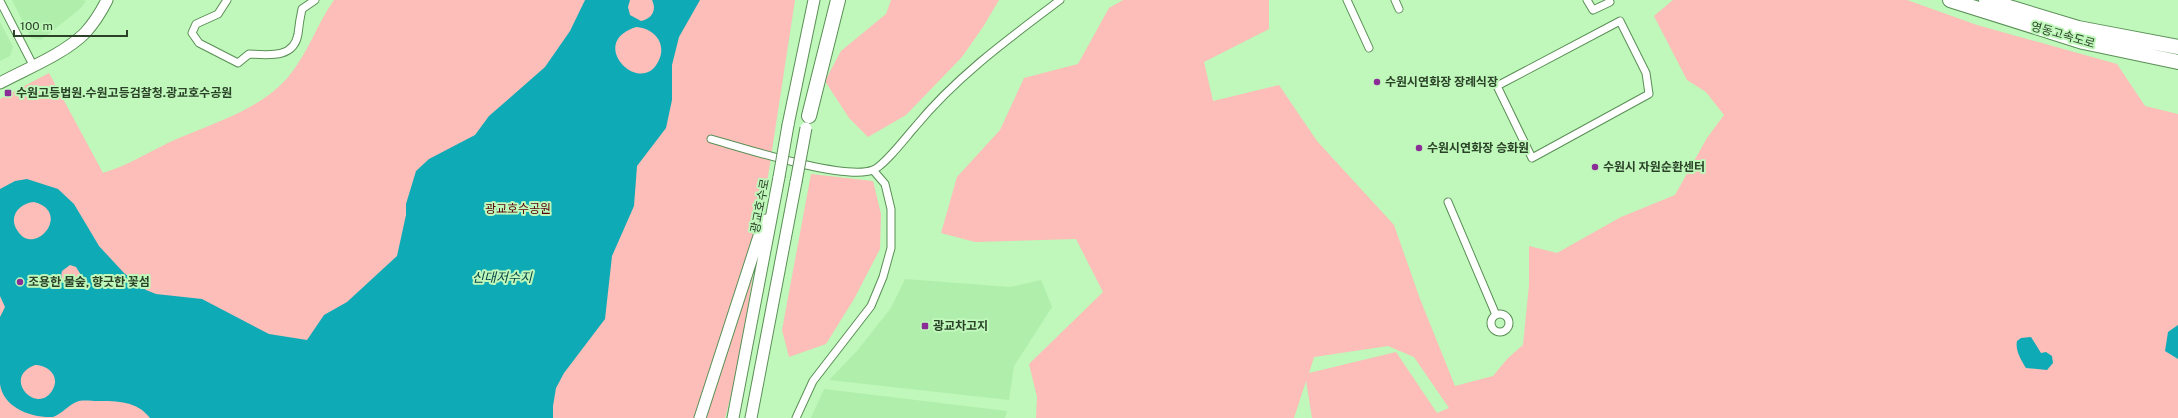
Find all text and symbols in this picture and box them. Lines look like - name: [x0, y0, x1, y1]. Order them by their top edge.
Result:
- scale bar: [14, 12, 127, 38]
- text: 100 m: [20, 19, 53, 33]
- street label: 영동고속도로: [2029, 19, 2097, 51]
- place label: 수원시연화장 장례식장: [1385, 75, 1498, 89]
- marker: 수원시연화장 장례식장: [1372, 77, 1382, 87]
- place label: 수원고등법원.수원고등검찰청.광교호수공원: [16, 86, 232, 100]
- marker: 수원고등법원.수원고등검찰청.광교호수공원: [3, 88, 13, 98]
- place label: 수원시연화장 승화원: [1427, 141, 1529, 155]
- marker: 수원시연화장 승화원: [1414, 143, 1424, 153]
- place label: 수원시 자원순환센터: [1603, 160, 1705, 174]
- marker: 수원시 자원순환센터: [1590, 162, 1600, 172]
- street label: 광교호수로: [748, 178, 772, 234]
- park label: 광교호수공원: [485, 202, 551, 216]
- water label: 신대저수지: [472, 270, 533, 285]
- place label: 조용한 물숲, 향긋한 꽃섬: [28, 275, 150, 289]
- marker: 조용한 물숲, 향긋한 꽃섬: [15, 277, 25, 287]
- place label: 광교차고지: [933, 319, 988, 333]
- marker: 광교차고지: [920, 321, 930, 331]

